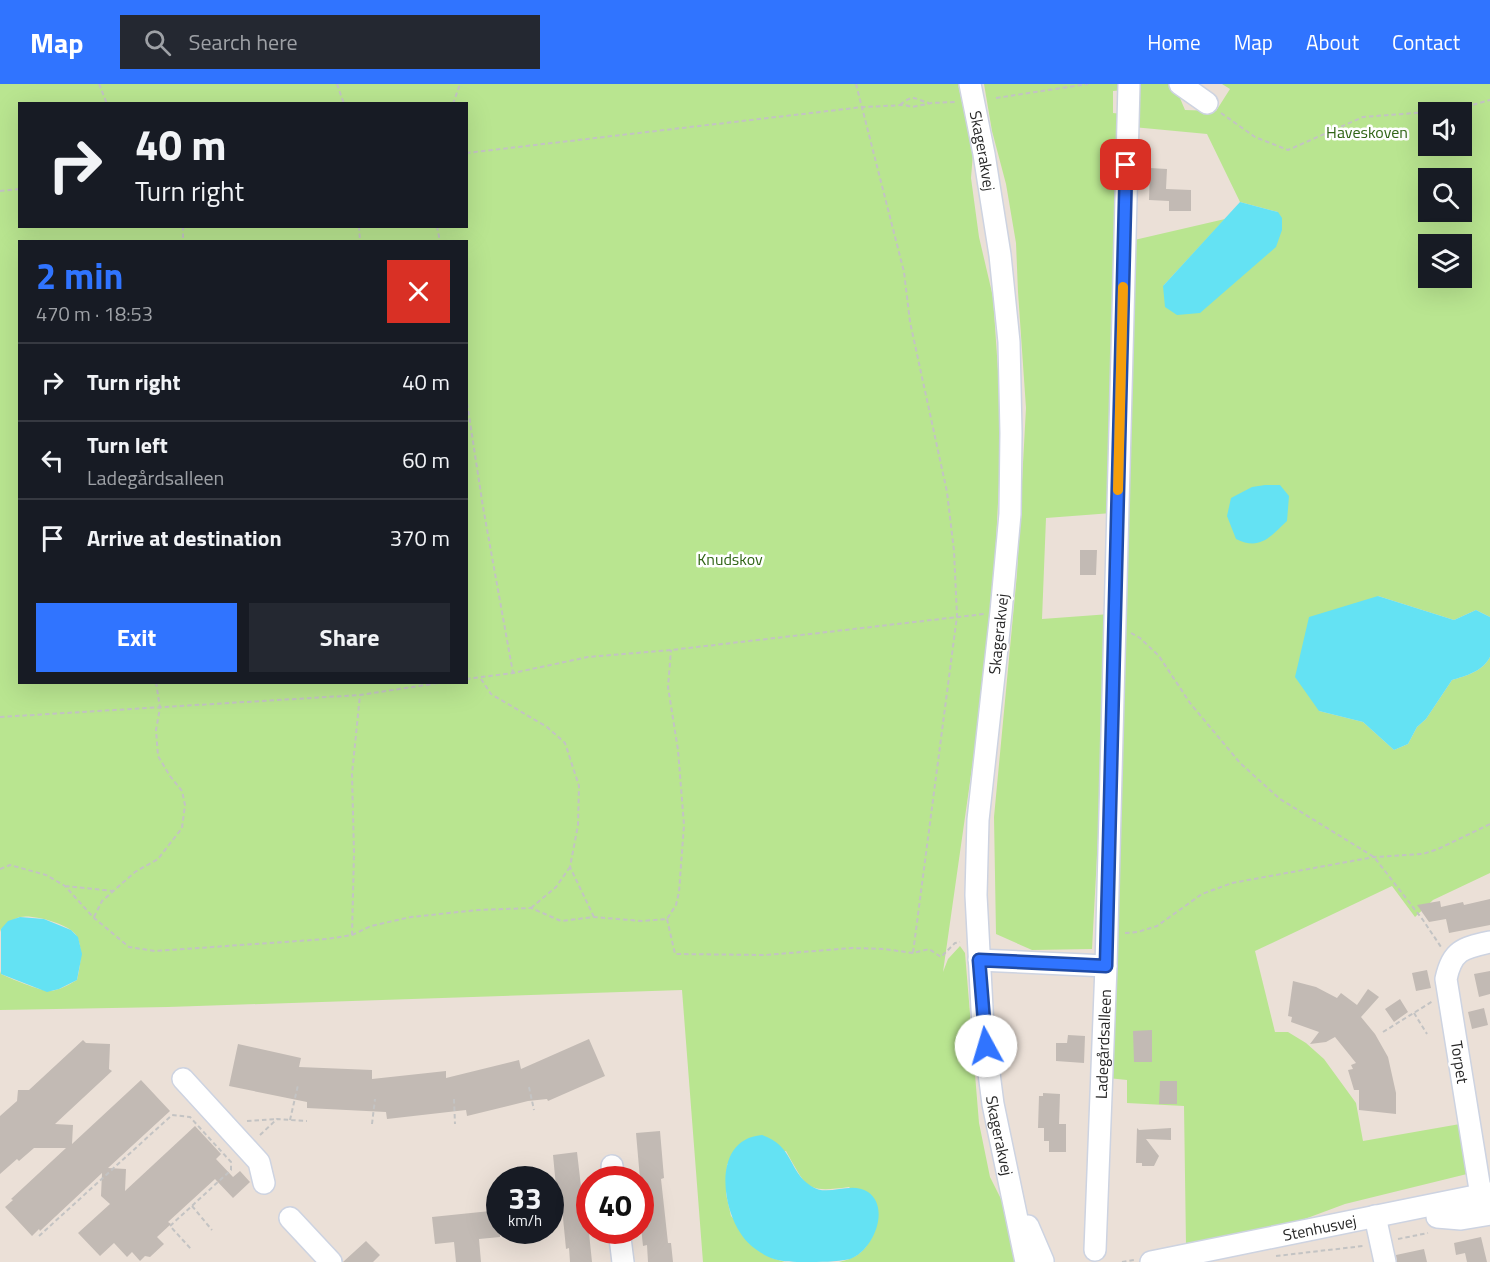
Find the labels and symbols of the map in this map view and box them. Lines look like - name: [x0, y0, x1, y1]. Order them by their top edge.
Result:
- street label: Skagerakvej: [964, 109, 1002, 193]
- park label: Haveskoven: [1326, 120, 1408, 144]
- pin: [1100, 139, 1151, 190]
- park label: Knudskov: [697, 547, 763, 571]
- street label: Skagerakvej: [982, 592, 1014, 676]
- street label: Ladegårdsalleen: [1089, 989, 1117, 1100]
- position arrow: [954, 1014, 1018, 1078]
- street label: Torpet: [1445, 1039, 1475, 1086]
- street label: Skagerakvej: [980, 1094, 1020, 1178]
- speed limit sign: 40: [576, 1166, 654, 1244]
- street label: Stenhusvej: [1281, 1209, 1358, 1247]

